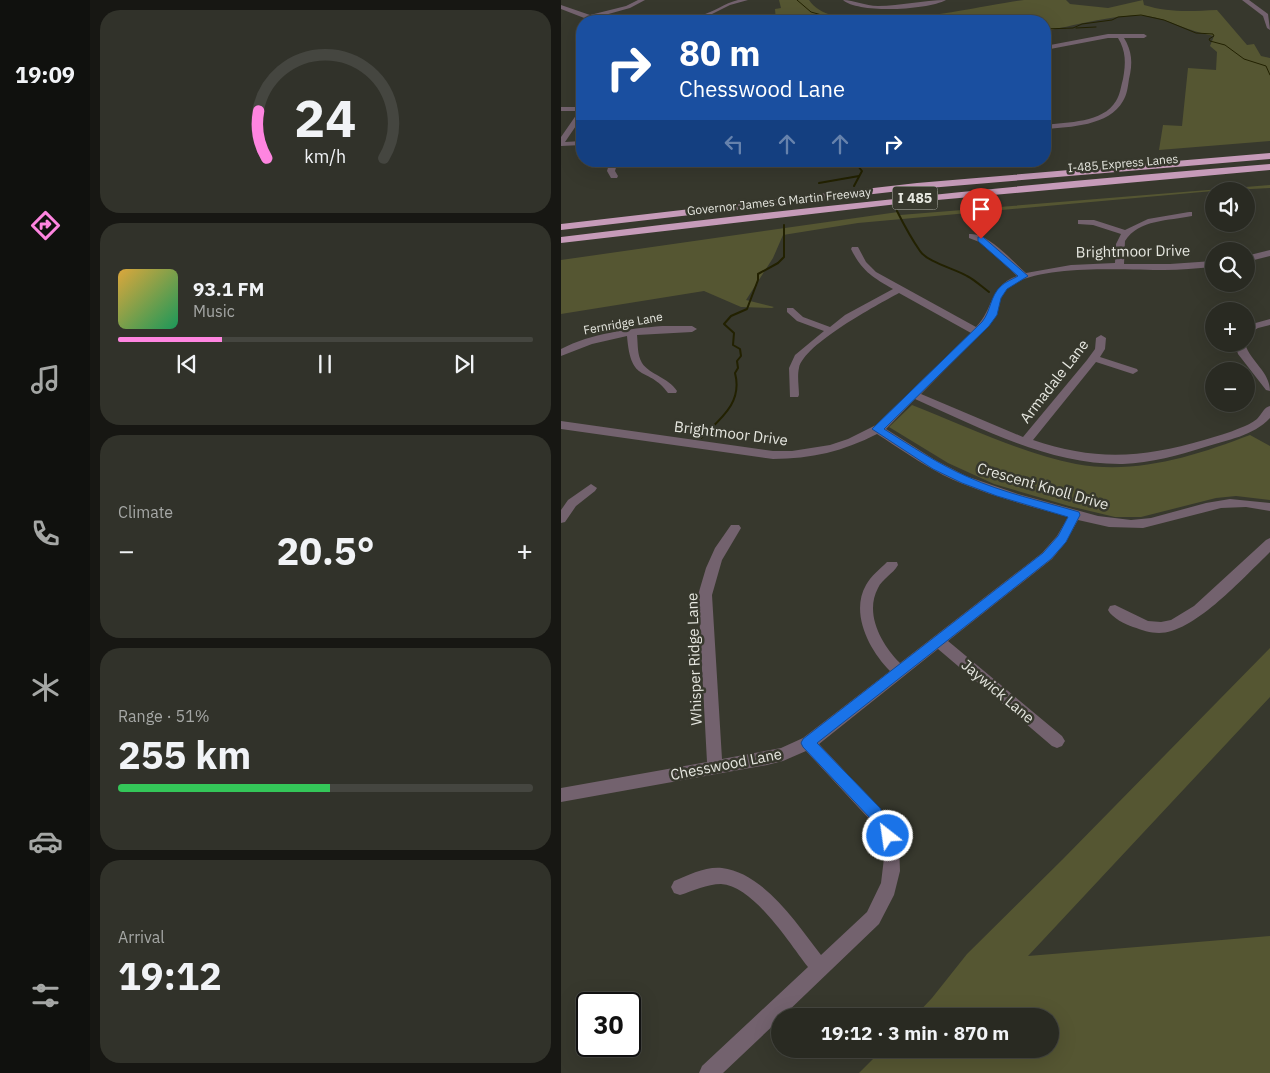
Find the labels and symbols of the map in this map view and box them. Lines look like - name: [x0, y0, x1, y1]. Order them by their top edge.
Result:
- street label: I-485 Express Lanes: [1067, 151, 1179, 175]
- street label: Governor James G Martin Freeway: [686, 184, 872, 218]
- road number: I 485: [893, 187, 937, 210]
- pin: [960, 188, 1002, 239]
- street label: Brightmoor Drive: [1076, 241, 1190, 261]
- street label: Fernridge Lane: [582, 309, 664, 337]
- street label: Armadale Lane: [1015, 335, 1093, 427]
- street label: Brightmoor Drive: [673, 417, 789, 449]
- street label: Crescent Knoll Drive: [975, 458, 1111, 514]
- street label: Whisper Ridge Lane: [682, 592, 706, 726]
- street label: Jaywick Lane: [958, 655, 1038, 727]
- street label: Chesswood Lane: [669, 744, 783, 784]
- position arrow: [861, 809, 913, 861]
- speed limit sign: 30: [576, 992, 641, 1057]

